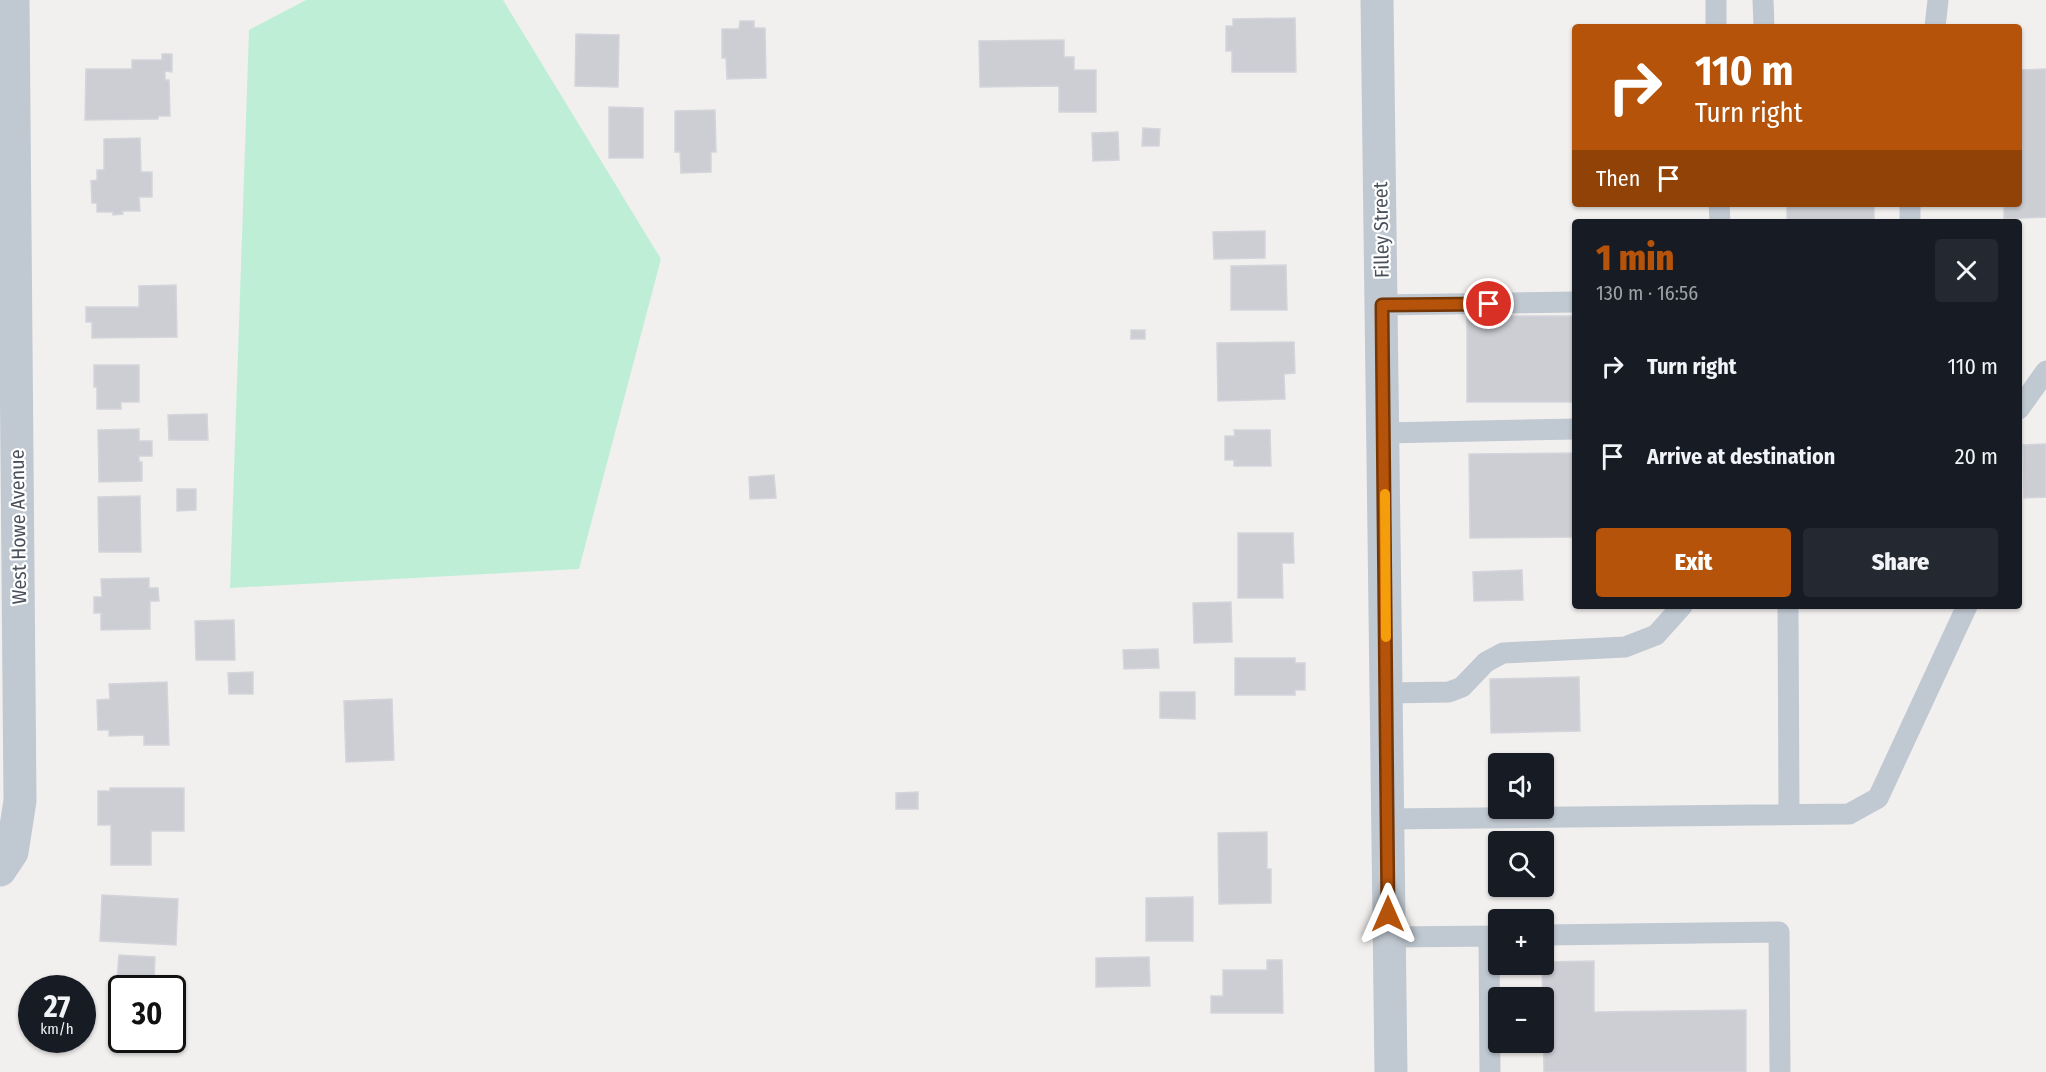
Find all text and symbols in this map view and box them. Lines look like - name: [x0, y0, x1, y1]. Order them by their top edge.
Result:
- text: 110 m: [1695, 46, 1794, 96]
- icon: right: [1596, 48, 1674, 126]
- text: Turn right: [1695, 97, 1803, 129]
- icon: arrive: [1652, 162, 1685, 195]
- text: Then: [1596, 165, 1640, 192]
- street label: Filley Street: [1368, 181, 1394, 278]
- text: 1 min: [1596, 236, 1674, 280]
- button: close: [1935, 239, 1998, 302]
- pin: [1463, 278, 1514, 329]
- text: 130 m · 16:56: [1596, 281, 1698, 305]
- icon: arrive: [1472, 287, 1505, 320]
- icon: right: [1596, 350, 1629, 383]
- text: Turn right: [1647, 353, 1736, 380]
- text: 110 m: [1948, 353, 1998, 380]
- icon: arrive: [1596, 440, 1629, 473]
- text: Arrive at destination: [1647, 443, 1835, 470]
- text: 20 m: [1955, 443, 1998, 470]
- street label: West Howe Avenue: [5, 449, 31, 605]
- button: Exit: [1596, 528, 1791, 597]
- button: Share: [1803, 528, 1998, 597]
- map controls: [1488, 753, 1554, 1053]
- button: sound: [1488, 753, 1554, 819]
- button: search: [1488, 831, 1554, 897]
- position arrow: [1356, 882, 1420, 946]
- button: +: [1488, 909, 1554, 975]
- speed limit sign: 30: [108, 975, 186, 1053]
- button: −: [1488, 987, 1554, 1053]
- text: 27: [44, 989, 70, 1025]
- text: km/h: [40, 1020, 74, 1038]

